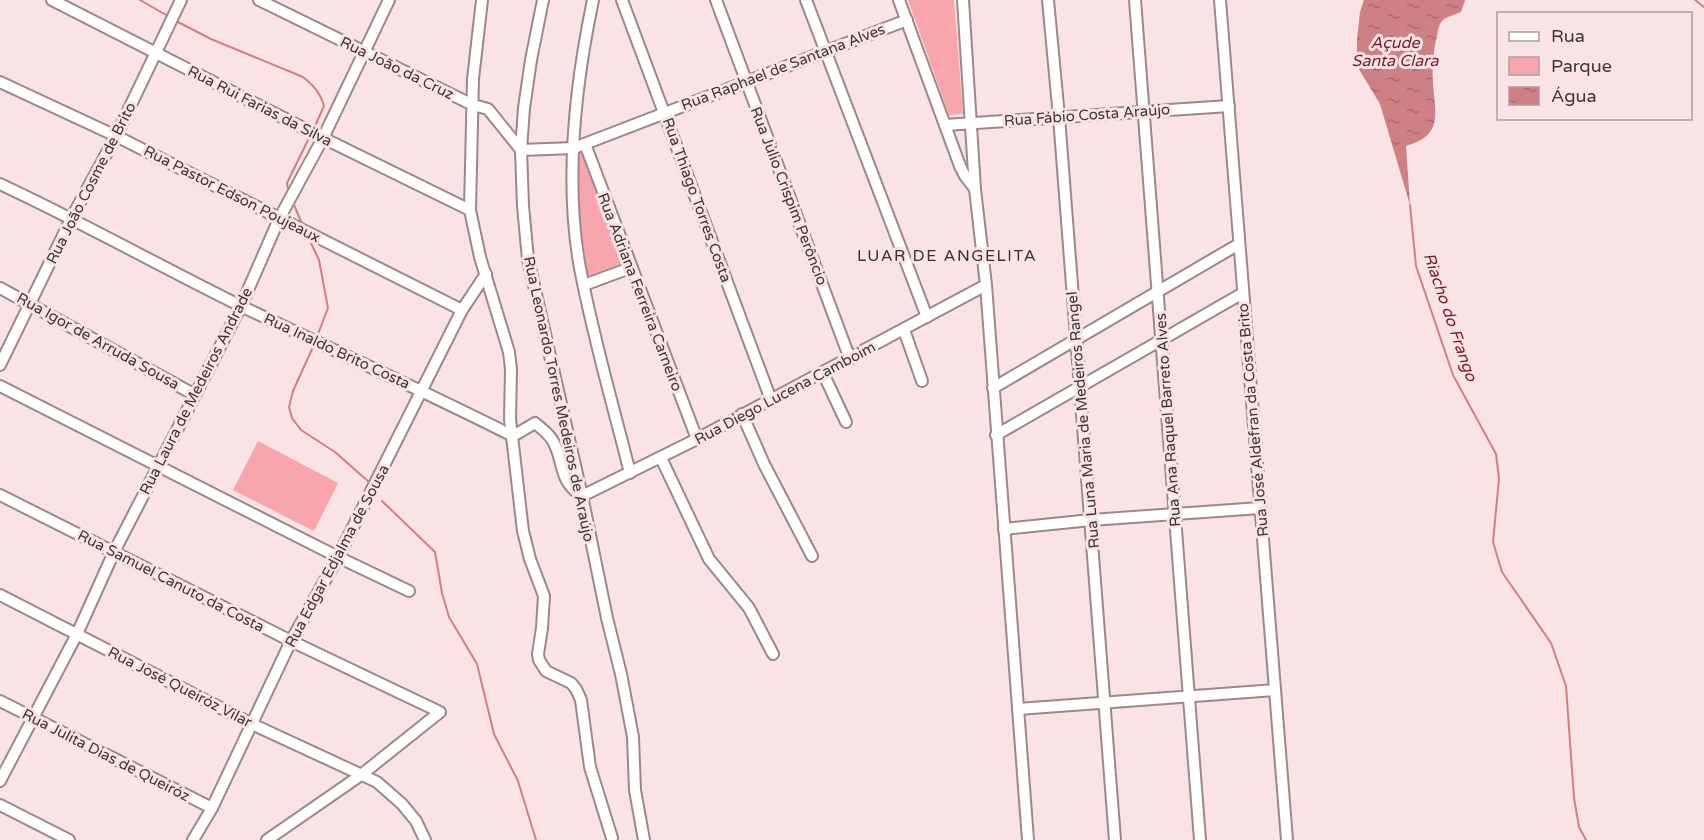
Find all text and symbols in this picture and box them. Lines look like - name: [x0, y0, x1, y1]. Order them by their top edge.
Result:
- legend: [1497, 12, 1692, 120]
- street label: Rua Raphael de Santana Alves: [679, 20, 887, 114]
- text: Rua: [1551, 25, 1585, 47]
- street label: Rua João da Cruz: [337, 33, 457, 103]
- water label: Açude Santa Clara: [1352, 33, 1439, 71]
- text: Parque: [1551, 55, 1612, 77]
- street label: Rua Rui Farias da Silva: [185, 62, 335, 150]
- text: Água: [1551, 85, 1597, 107]
- street label: Rua João Cosme de Brito: [42, 99, 140, 267]
- street label: Rua Fábio Costa Araújo: [1003, 100, 1171, 130]
- street label: Rua Júlio Crispim Perôncio: [747, 104, 831, 288]
- street label: Rua Thiago Torres Costa: [659, 115, 735, 285]
- street label: Rua Pastor Edson Poujeaux: [141, 142, 323, 246]
- street label: Rua Adriana Ferreira Carneiro: [594, 190, 686, 394]
- district label: LUAR DE ANGELITA: [857, 246, 1037, 266]
- water label: Riacho do Frango: [1419, 250, 1482, 385]
- street label: Rua Leonardo Torres Medeiros de Araújo: [520, 255, 598, 543]
- street label: Rua Laura de Medeiros Andrade: [136, 284, 256, 498]
- street label: Rua Igor de Arruda Sousa: [14, 289, 182, 393]
- street label: Rua Luna Maria de Medeiros Rangel: [1063, 291, 1103, 549]
- street label: Rua José Aldefran da Costa Brito: [1234, 302, 1272, 538]
- street label: Rua Inaldo Brito Costa: [261, 309, 413, 393]
- street label: Rua Ana Raquel Barreto Alves: [1152, 313, 1184, 527]
- street label: Rua Diego Lucena Camboim: [691, 338, 879, 448]
- street label: Rua Edgar Edjalma de Sousa: [281, 462, 393, 650]
- street label: Rua Samuel Canuto da Costa: [75, 526, 267, 636]
- street label: Rua José Queiróz Vilar: [105, 643, 255, 731]
- street label: Rua Julita Dias de Queiróz: [19, 705, 193, 805]

